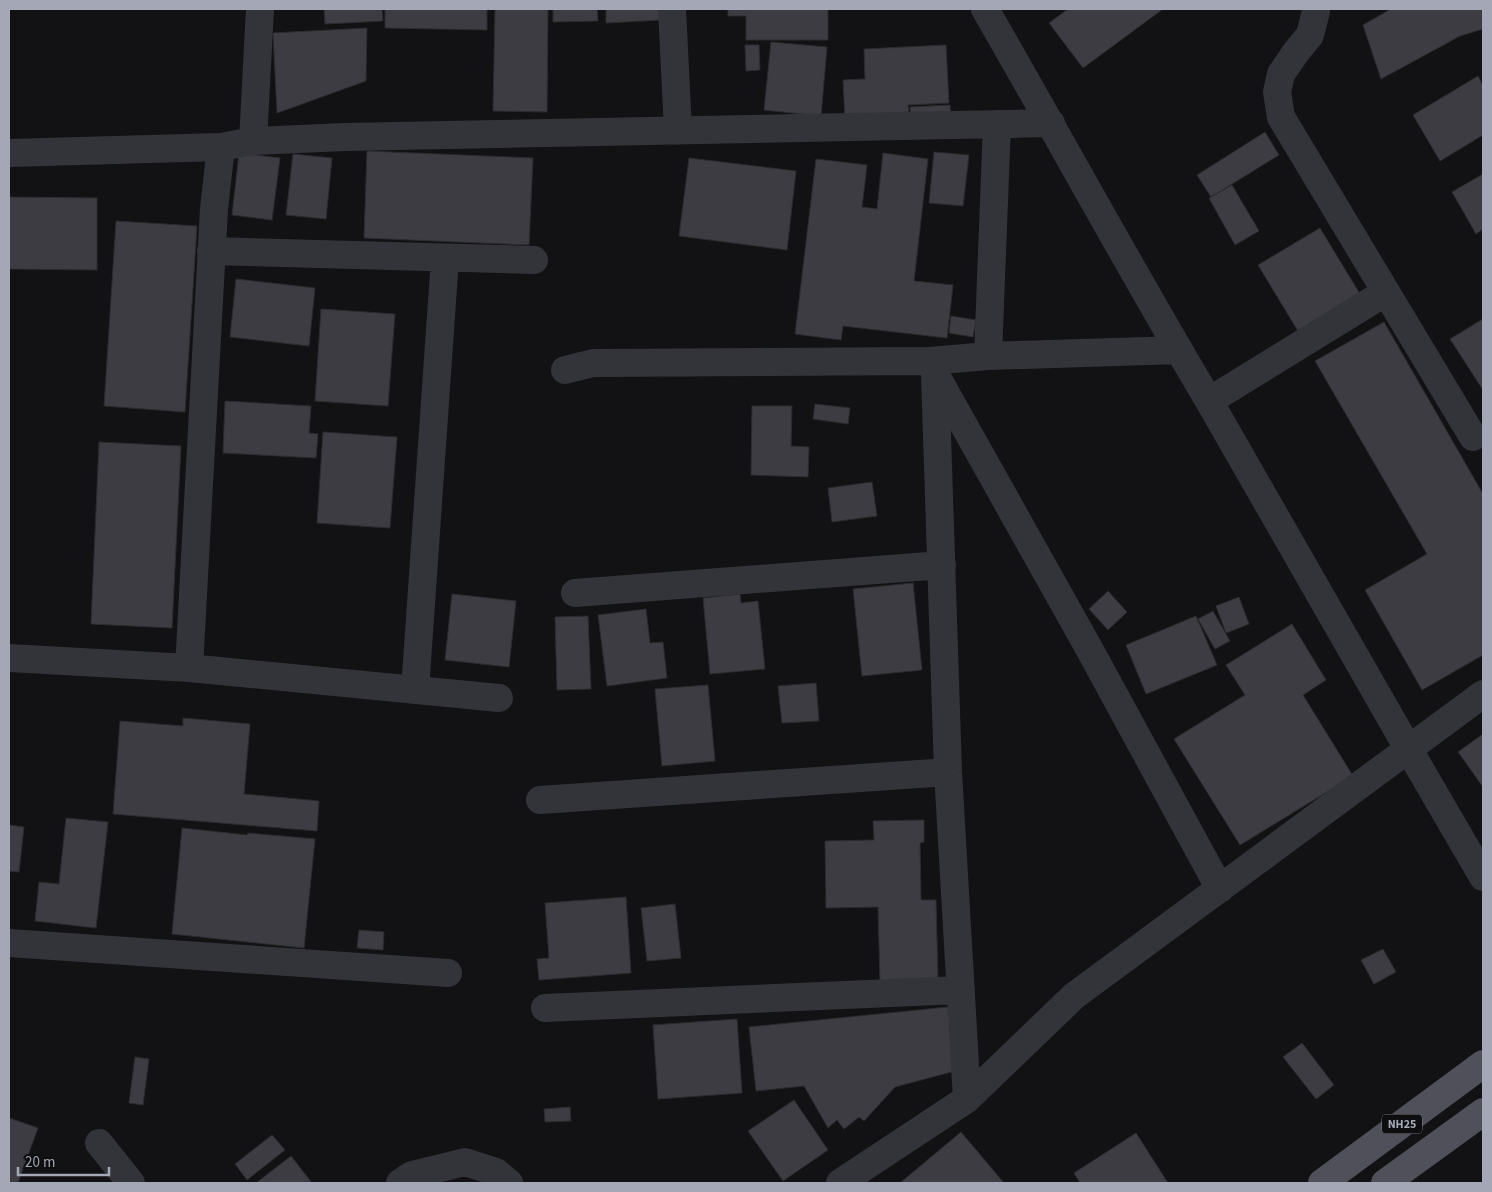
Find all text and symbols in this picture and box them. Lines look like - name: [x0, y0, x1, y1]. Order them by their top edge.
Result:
- road number: NH25: [1382, 1114, 1422, 1134]
- scale bar: [18, 1144, 109, 1176]
- text: 20 m: [25, 1152, 55, 1173]

